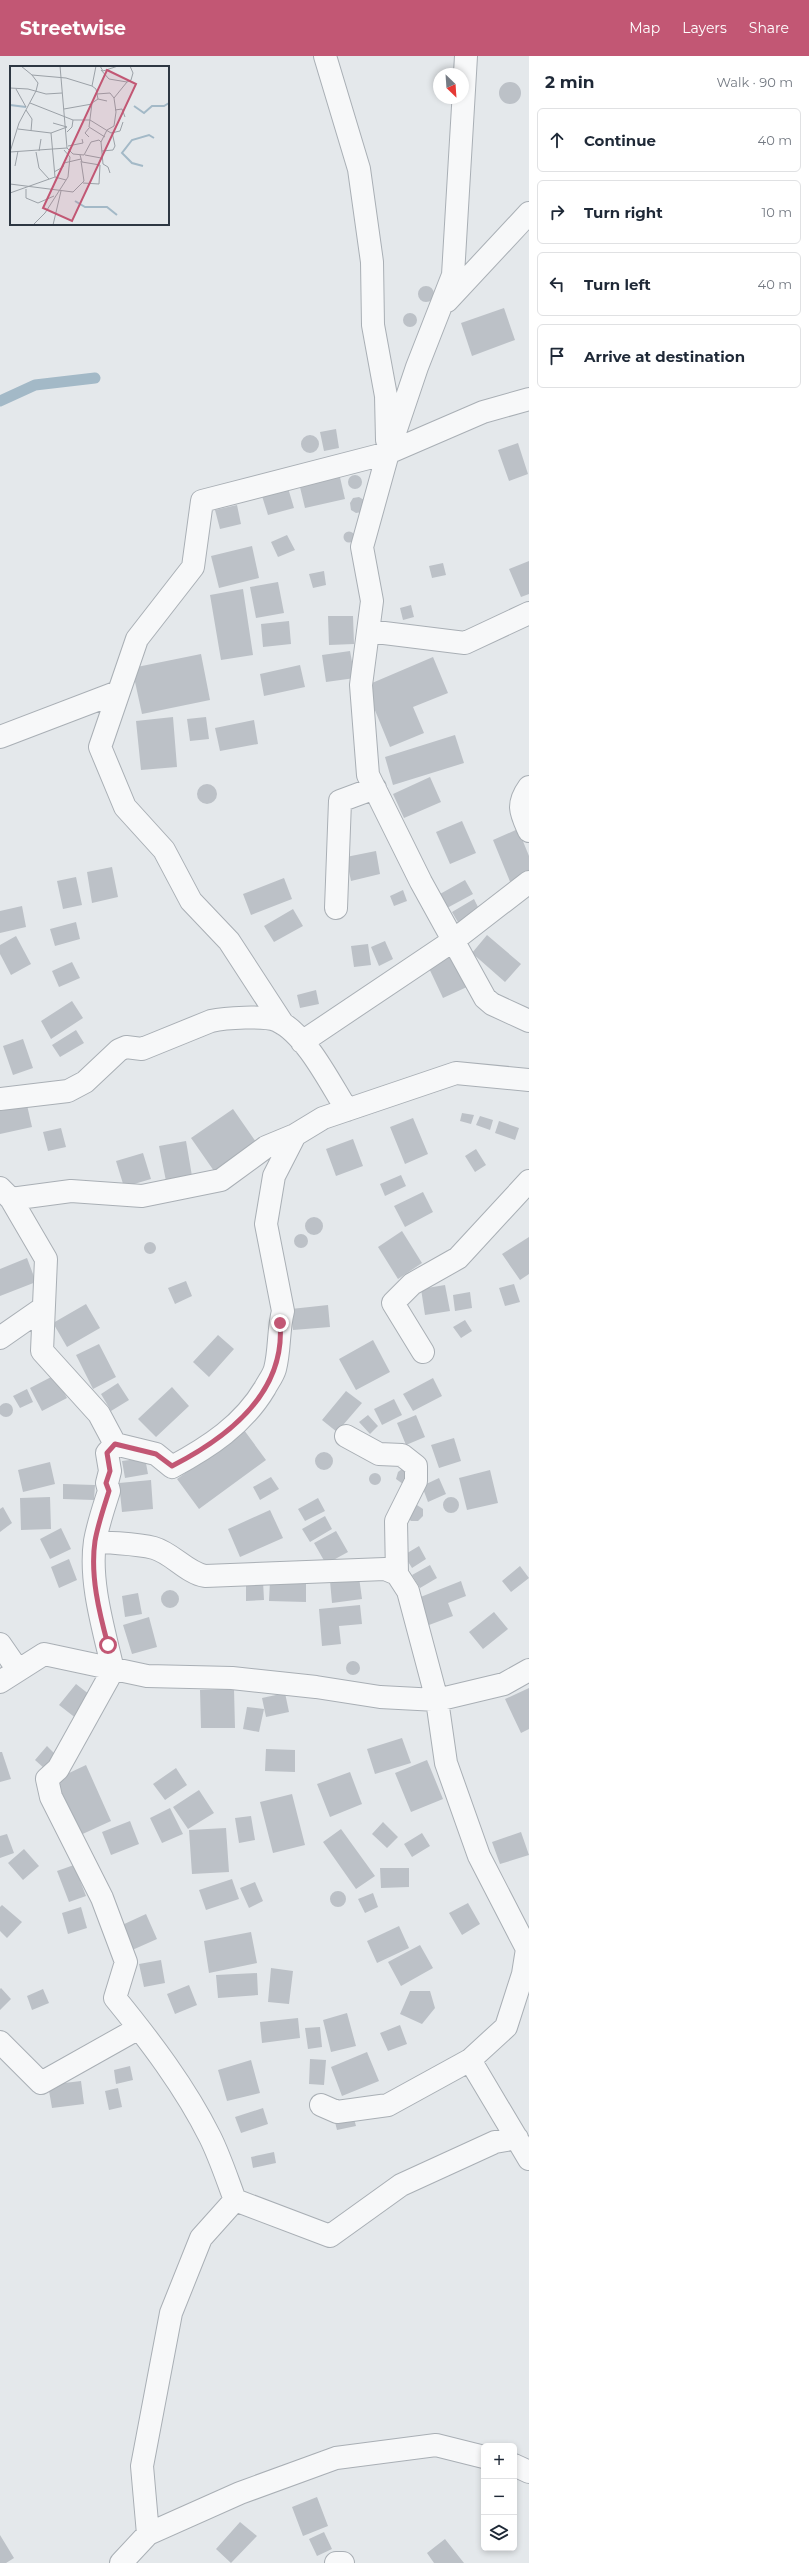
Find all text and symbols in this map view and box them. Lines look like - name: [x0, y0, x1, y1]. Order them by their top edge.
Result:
- text: Streetwise: [20, 17, 126, 40]
- text: Map: [629, 19, 660, 37]
- text: Layers: [682, 19, 727, 37]
- text: Share: [749, 19, 789, 37]
- inset map: [10, 66, 169, 225]
- north arrow: [433, 68, 469, 104]
- text: 2 min: [545, 72, 595, 92]
- text: Walk · 90 m: [717, 74, 793, 90]
- icon: ahead: [546, 129, 568, 151]
- text: Continue: [584, 131, 656, 150]
- text: 40 m: [758, 132, 792, 148]
- icon: right: [546, 201, 568, 223]
- text: Turn right: [584, 203, 663, 222]
- text: 10 m: [762, 204, 792, 220]
- icon: left: [546, 273, 568, 295]
- text: Turn left: [584, 275, 651, 294]
- text: 40 m: [758, 276, 792, 292]
- icon: arrive: [546, 345, 568, 367]
- text: Arrive at destination: [584, 347, 745, 366]
- route end: [271, 1314, 289, 1332]
- route start: [99, 1636, 117, 1654]
- map controls: [481, 2443, 517, 2551]
- button: +: [481, 2443, 517, 2479]
- button: −: [481, 2479, 517, 2515]
- button: layers: [481, 2515, 517, 2551]

